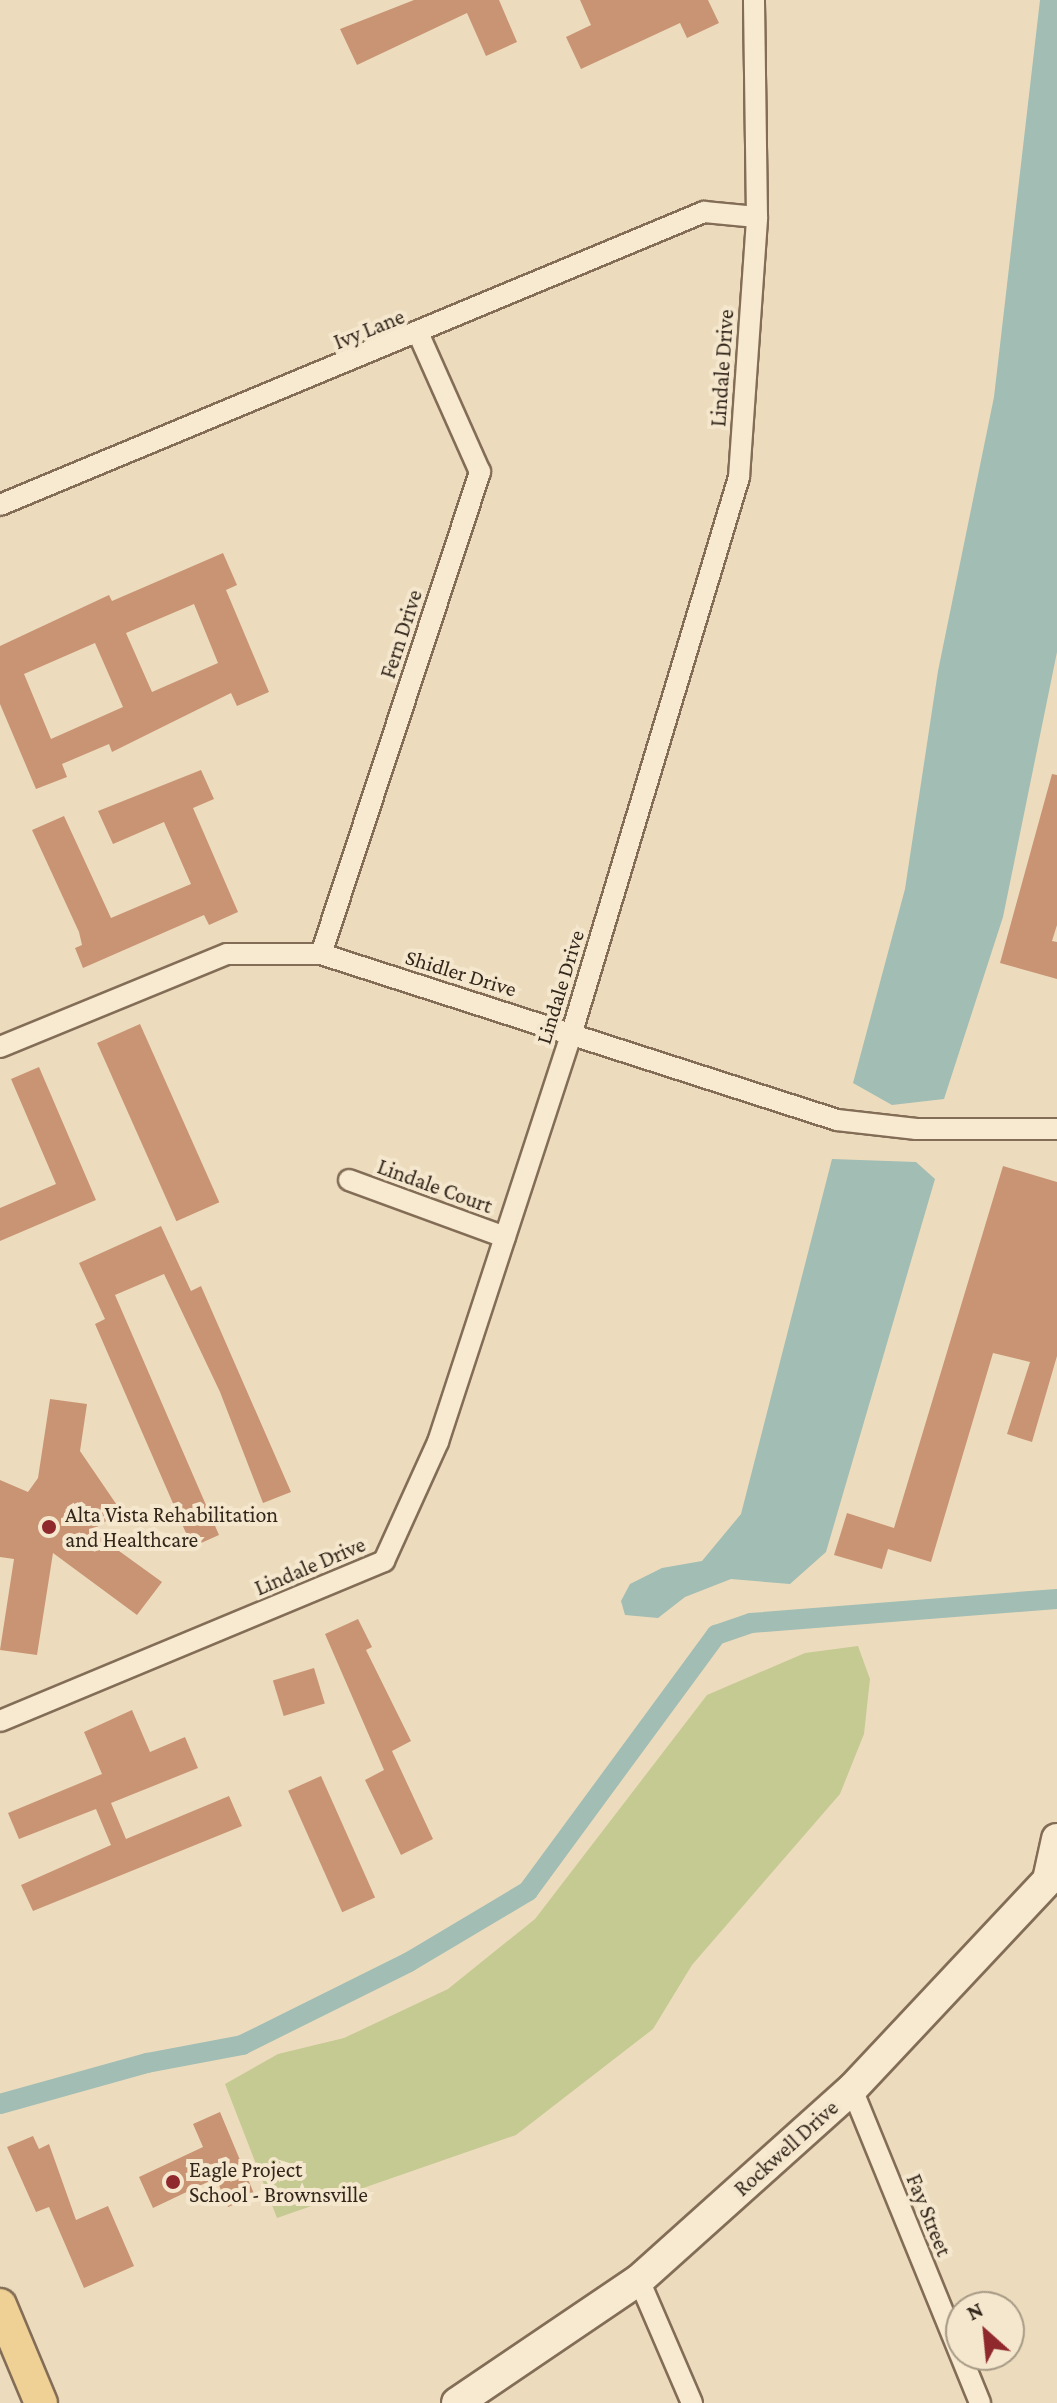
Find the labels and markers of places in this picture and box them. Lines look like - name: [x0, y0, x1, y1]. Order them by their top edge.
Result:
- place label: Alta Vista Rehabilitation and Healthcare: [65, 1501, 278, 1552]
- marker: Alta Vista Rehabilitation and Healthcare: [40, 1518, 58, 1536]
- place label: Eagle Project School - Brownsville: [189, 2156, 368, 2208]
- marker: Eagle Project School - Brownsville: [164, 2173, 182, 2191]

